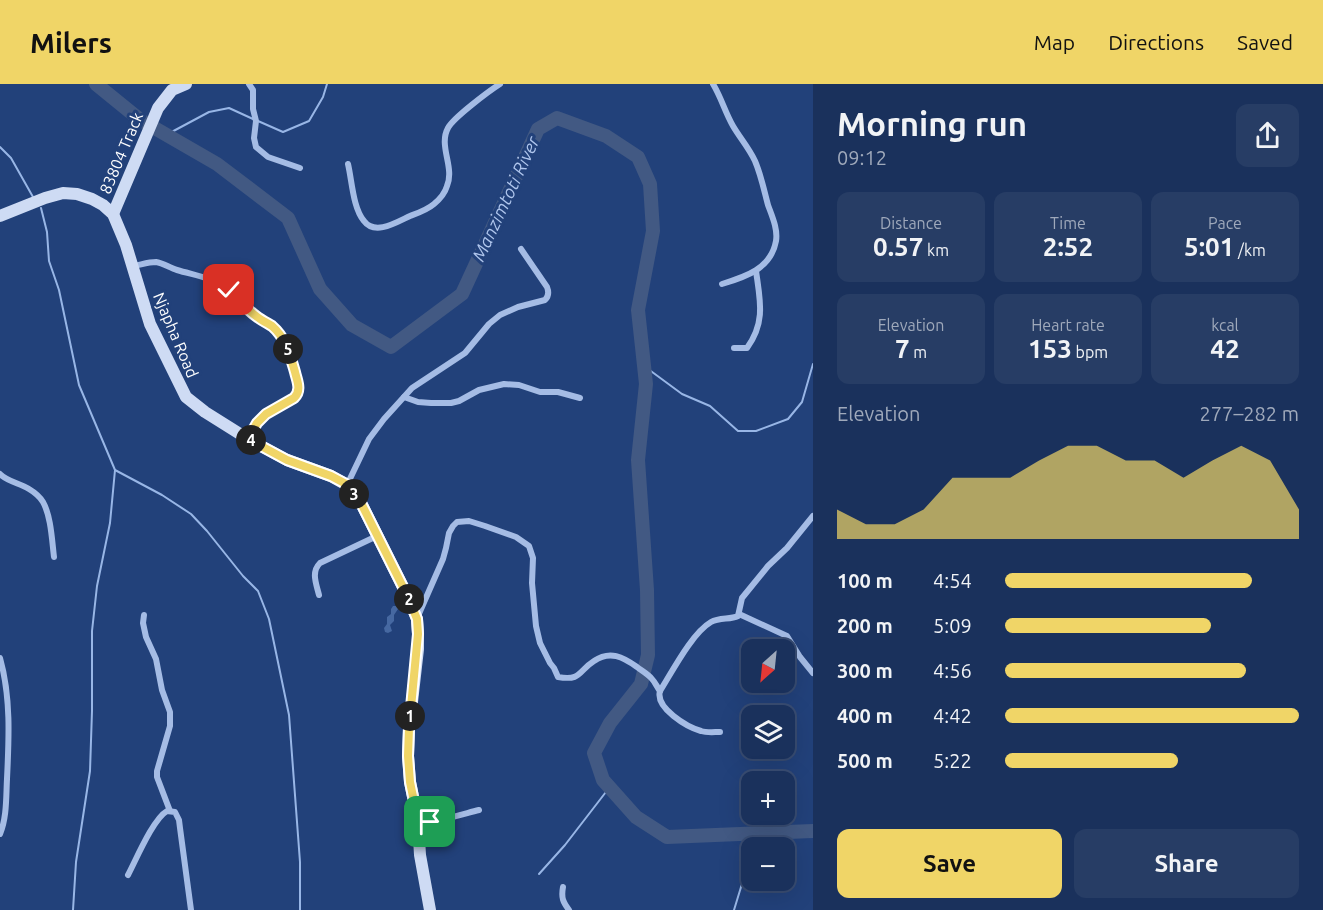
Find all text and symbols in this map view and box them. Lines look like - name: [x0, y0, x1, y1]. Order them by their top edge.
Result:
- text: Milers: [30, 27, 112, 58]
- text: Map: [1034, 30, 1075, 54]
- text: Directions: [1108, 30, 1204, 54]
- text: Saved: [1237, 30, 1293, 54]
- button: share: [1236, 104, 1299, 167]
- text: Morning run: [837, 105, 1027, 142]
- street label: 83804 Track: [96, 109, 146, 197]
- water label: Manzimtoti River: [467, 132, 543, 264]
- text: 09:12: [837, 146, 887, 169]
- text: Distance: [880, 214, 942, 232]
- text: Time: [1050, 214, 1086, 232]
- text: Pace: [1208, 214, 1242, 232]
- text: 0.57: [873, 232, 923, 261]
- text: 2:52: [1043, 232, 1093, 261]
- text: 5:01: [1184, 232, 1234, 261]
- text: km: [923, 241, 949, 259]
- text: /km: [1234, 241, 1266, 259]
- pin: [203, 264, 254, 315]
- icon: check: [212, 273, 245, 306]
- street label: Njapha Road: [150, 290, 202, 380]
- text: Elevation: [878, 316, 944, 334]
- text: Heart rate: [1031, 316, 1105, 334]
- text: kcal: [1211, 316, 1239, 334]
- pin: 5: [273, 334, 303, 364]
- text: 7: [895, 334, 910, 363]
- text: 153: [1028, 334, 1072, 363]
- text: 42: [1210, 334, 1240, 363]
- text: 5: [283, 340, 293, 358]
- text: m: [910, 343, 927, 361]
- text: bpm: [1072, 343, 1108, 361]
- text: Elevation: [837, 402, 920, 425]
- text: 277–282 m: [1200, 402, 1299, 425]
- pin: 4: [236, 425, 266, 455]
- text: 4: [246, 431, 256, 449]
- pin: 3: [339, 479, 369, 509]
- text: 3: [349, 485, 359, 503]
- text: 100 m: [837, 569, 893, 592]
- text: 4:54: [933, 569, 972, 592]
- pin: 2: [394, 584, 424, 614]
- text: 2: [404, 590, 414, 608]
- text: 200 m: [837, 614, 893, 637]
- text: 5:09: [933, 614, 972, 637]
- north arrow: [741, 639, 795, 693]
- map controls: [741, 639, 795, 891]
- text: 300 m: [837, 659, 893, 682]
- text: 4:56: [933, 659, 972, 682]
- pin: 1: [395, 701, 425, 731]
- text: 400 m: [837, 704, 893, 727]
- text: 4:42: [933, 704, 972, 727]
- button: layers: [741, 705, 795, 759]
- text: 1: [405, 707, 415, 725]
- text: 500 m: [837, 749, 893, 772]
- text: 5:22: [933, 749, 972, 772]
- button: +: [741, 771, 795, 825]
- pin: [404, 796, 455, 847]
- icon: arrive: [413, 805, 446, 838]
- button: Save: [837, 829, 1062, 898]
- button: Share: [1074, 829, 1299, 898]
- button: −: [741, 837, 795, 891]

